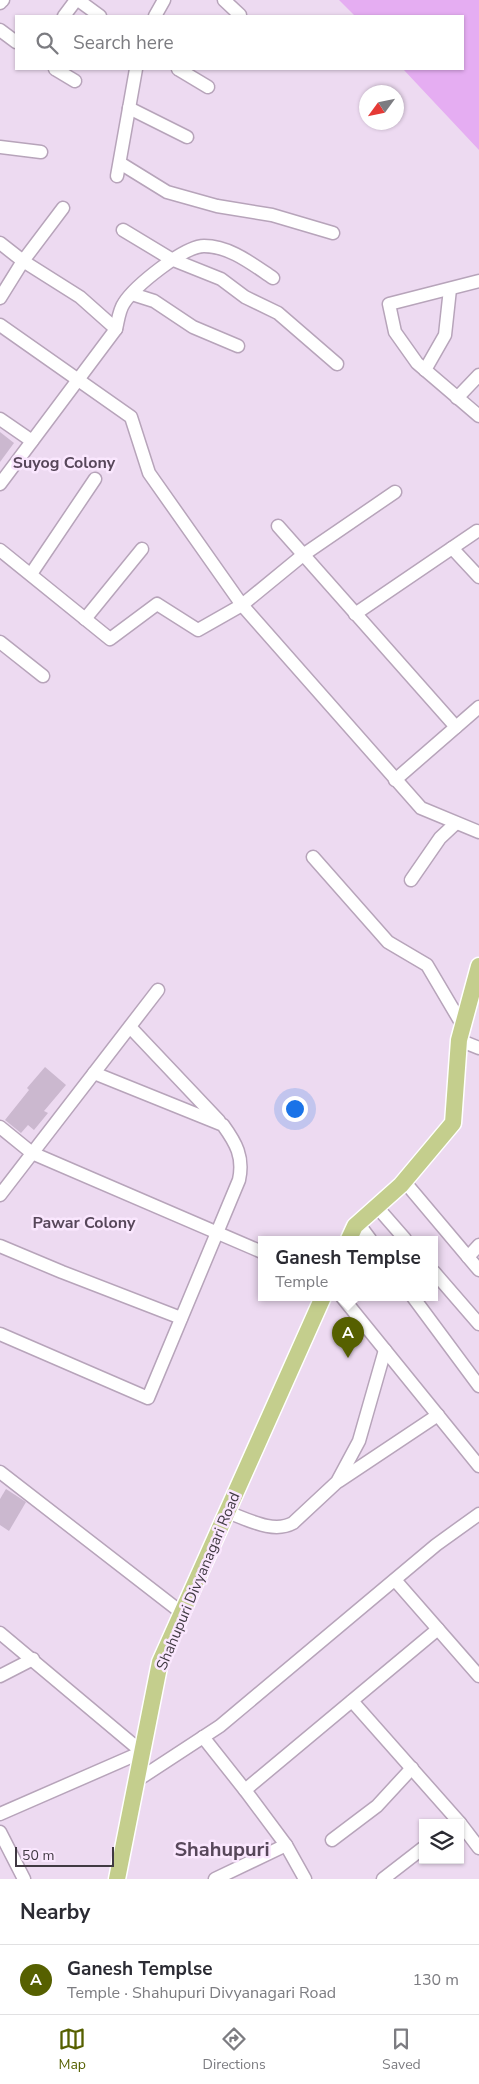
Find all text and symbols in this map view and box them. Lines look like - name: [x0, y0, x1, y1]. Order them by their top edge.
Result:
- search box: [15, 15, 464, 70]
- icon: search: [33, 29, 61, 57]
- text: Search here: [73, 30, 174, 56]
- north arrow: [359, 85, 404, 130]
- district label: Suyog Colony: [13, 452, 116, 474]
- your location: [282, 1096, 308, 1122]
- district label: Pawar Colony: [32, 1212, 136, 1234]
- popup: [258, 1236, 438, 1301]
- text: Ganesh Templse: [275, 1245, 421, 1271]
- text: Temple: [275, 1271, 328, 1293]
- pin: A: [332, 1317, 364, 1358]
- street label: Shahupuri Divyanagari Road: [151, 1489, 245, 1673]
- map controls: [419, 1819, 464, 1864]
- button: layers: [419, 1819, 464, 1864]
- district label: Shahupuri: [174, 1836, 270, 1863]
- scale bar: [15, 1844, 114, 1867]
- text: 50 m: [22, 1846, 54, 1865]
- text: Nearby: [20, 1898, 90, 1926]
- text: Ganesh Templse: [67, 1956, 213, 1982]
- text: A: [30, 1969, 42, 1991]
- text: 130 m: [412, 1969, 459, 1991]
- text: Temple · Shahupuri Divyanagari Road: [67, 1982, 336, 2004]
- tab: Map: [58, 2025, 86, 2074]
- tab: Directions: [203, 2025, 266, 2074]
- tab: Saved: [382, 2025, 421, 2074]

